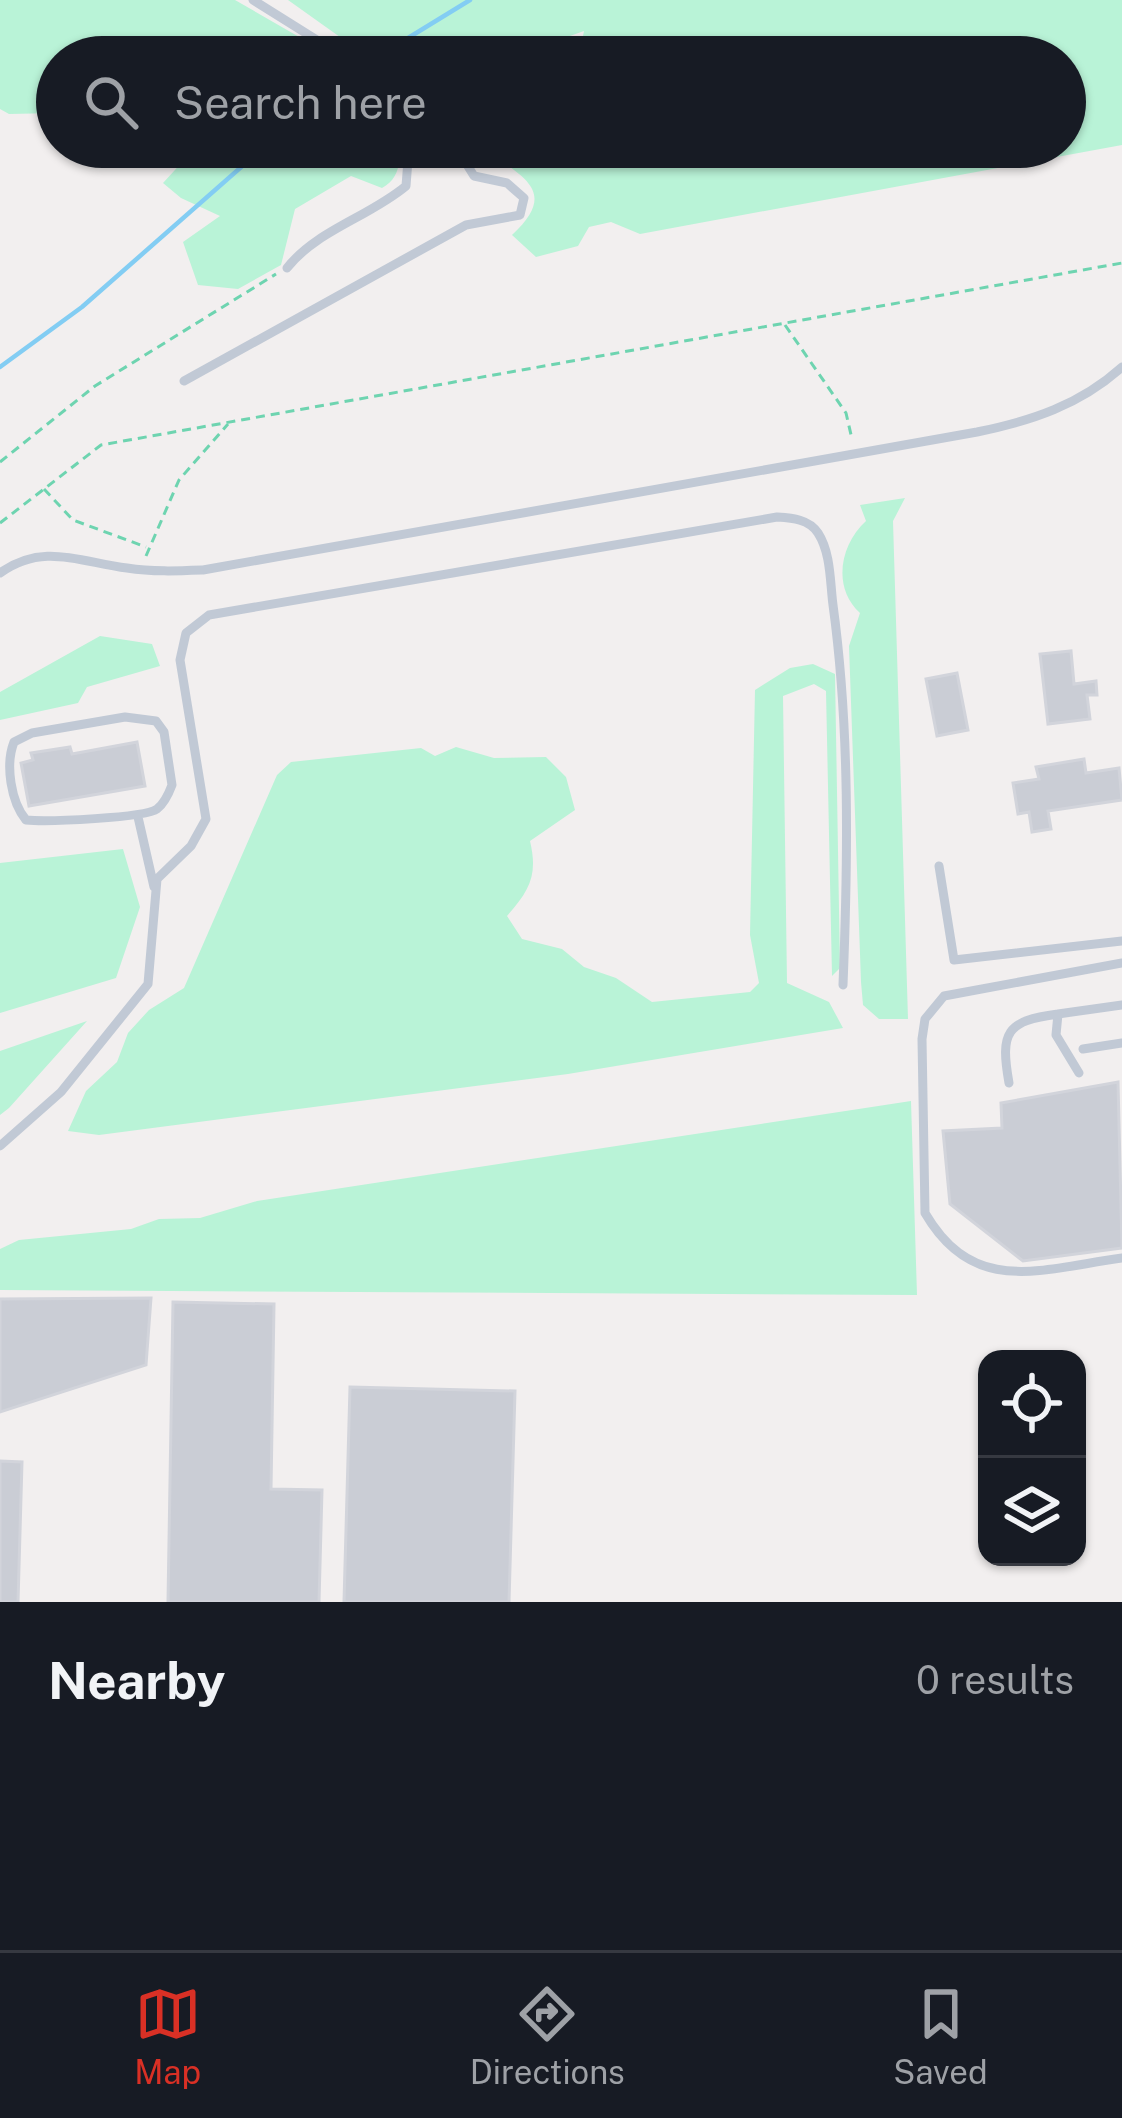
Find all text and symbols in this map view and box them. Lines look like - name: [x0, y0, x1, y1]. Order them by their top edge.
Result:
- search box: [36, 36, 1086, 168]
- icon: search: [78, 69, 144, 135]
- text: Search here: [174, 76, 427, 129]
- map controls: [978, 1350, 1086, 1566]
- button: locate: [978, 1350, 1086, 1458]
- button: layers: [978, 1458, 1086, 1566]
- text: Nearby: [48, 1651, 225, 1710]
- text: 0 results: [916, 1657, 1074, 1703]
- tab: Map: [134, 1981, 201, 2091]
- tab: Directions: [470, 1981, 625, 2091]
- tab: Saved: [893, 1981, 988, 2091]

